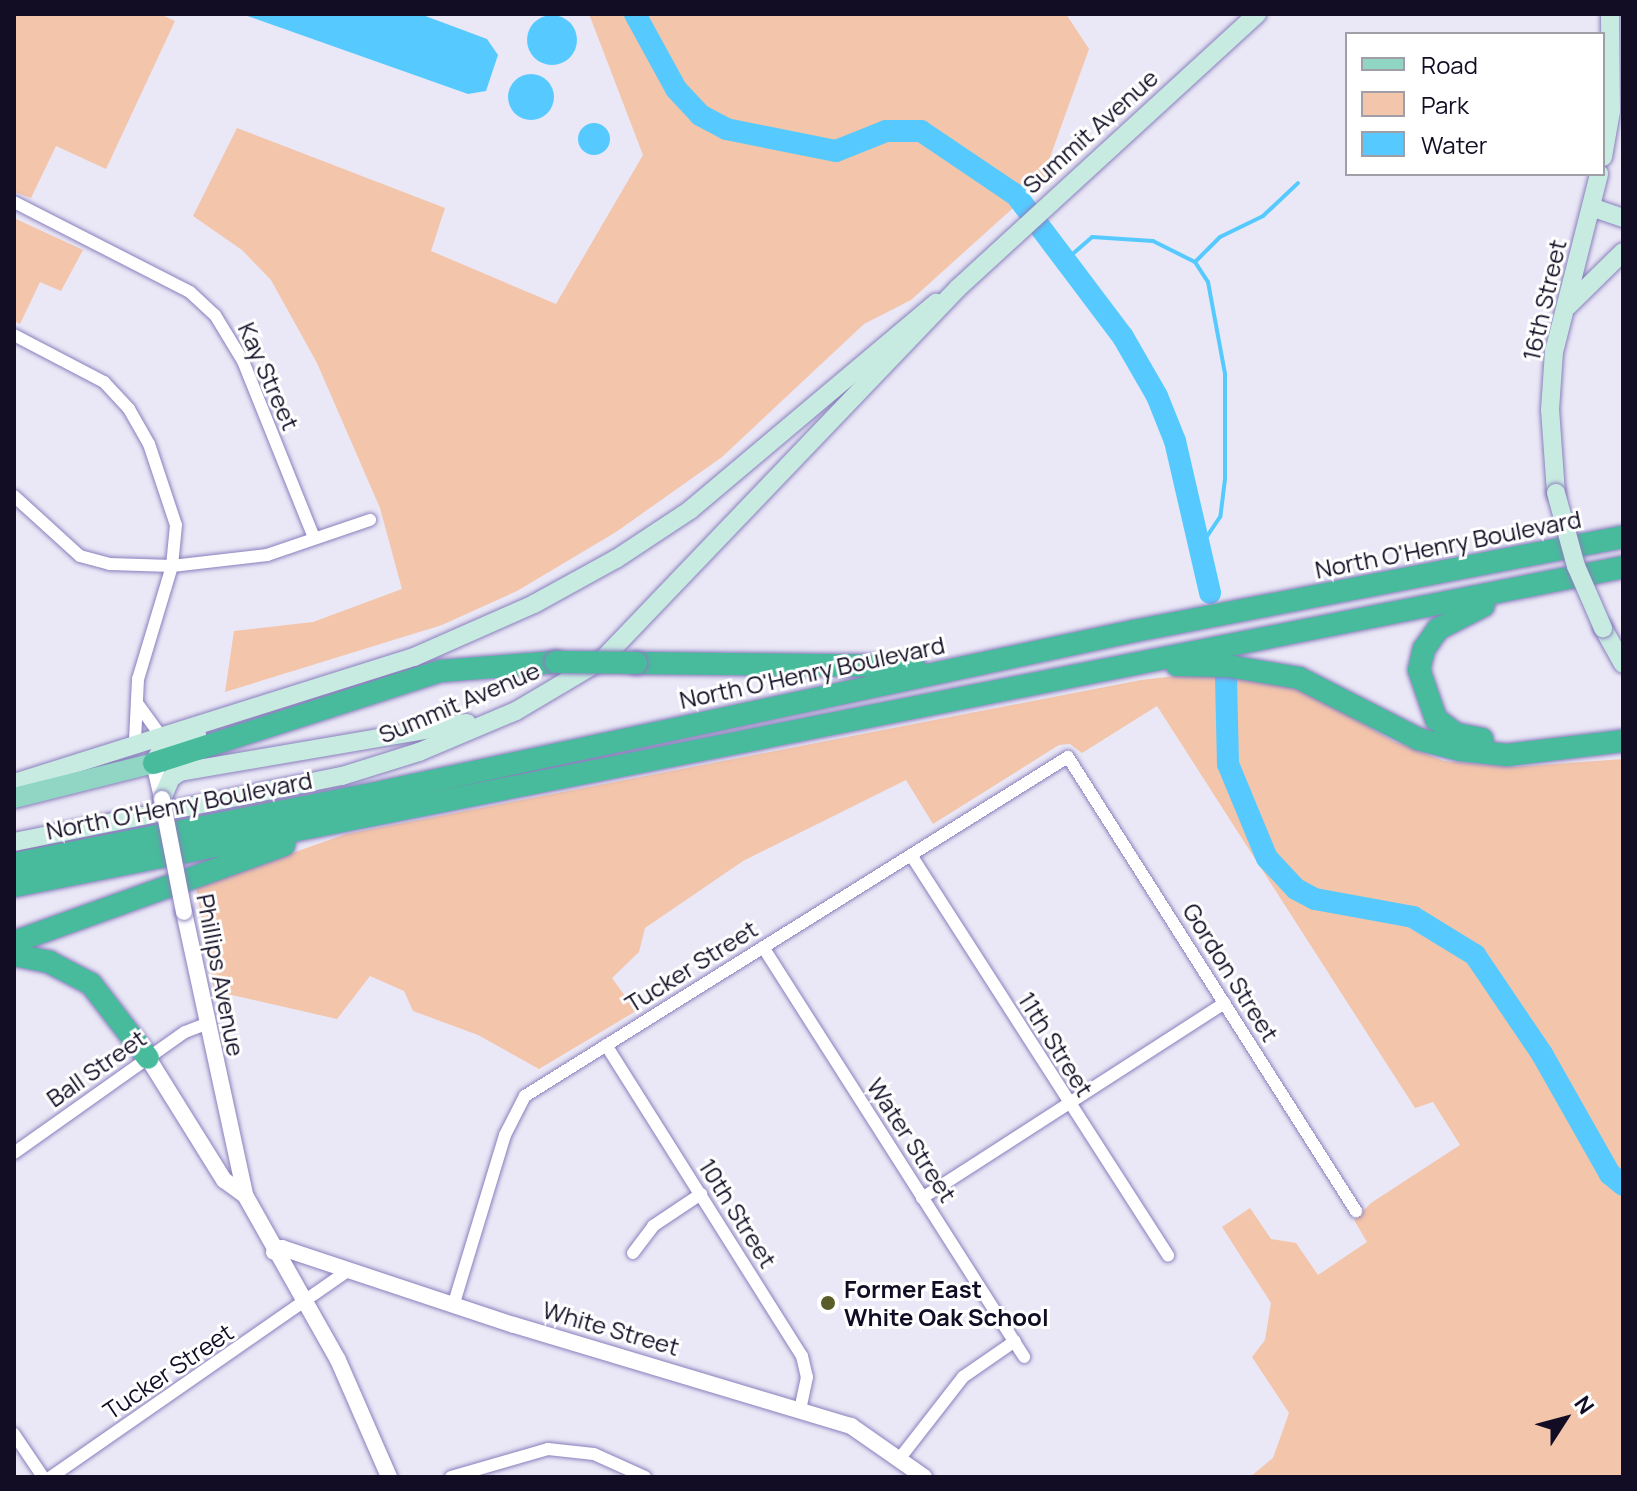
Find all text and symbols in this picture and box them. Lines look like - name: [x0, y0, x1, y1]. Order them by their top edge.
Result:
- legend: [1345, 32, 1605, 176]
- text: Road: [1421, 48, 1478, 81]
- street label: Summit Avenue: [1016, 63, 1164, 199]
- text: Park: [1421, 88, 1469, 121]
- text: Water: [1421, 128, 1488, 161]
- street label: 16th Street: [1516, 237, 1572, 363]
- street label: Kay Street: [232, 318, 306, 434]
- street label: North O'Henry Boulevard: [1312, 504, 1584, 584]
- street label: North O'Henry Boulevard: [677, 630, 947, 714]
- street label: Summit Avenue: [374, 655, 544, 749]
- street label: North O'Henry Boulevard: [43, 765, 315, 845]
- street label: Phillips Avenue: [191, 891, 251, 1059]
- street label: Gordon Street: [1177, 898, 1285, 1046]
- street label: Tucker Street: [620, 914, 762, 1018]
- street label: 11th Street: [1013, 986, 1099, 1102]
- street label: Ball Street: [41, 1023, 151, 1113]
- street label: Water Street: [861, 1073, 963, 1207]
- street label: 10th Street: [693, 1153, 783, 1273]
- place label: Former East White Oak School: [844, 1275, 1049, 1331]
- marker: Former East White Oak School: [819, 1294, 837, 1312]
- street label: White Street: [539, 1295, 683, 1361]
- street label: Tucker Street: [98, 1317, 238, 1425]
- north arrow: [1525, 1379, 1605, 1459]
- text: N: [1568, 1390, 1601, 1420]

